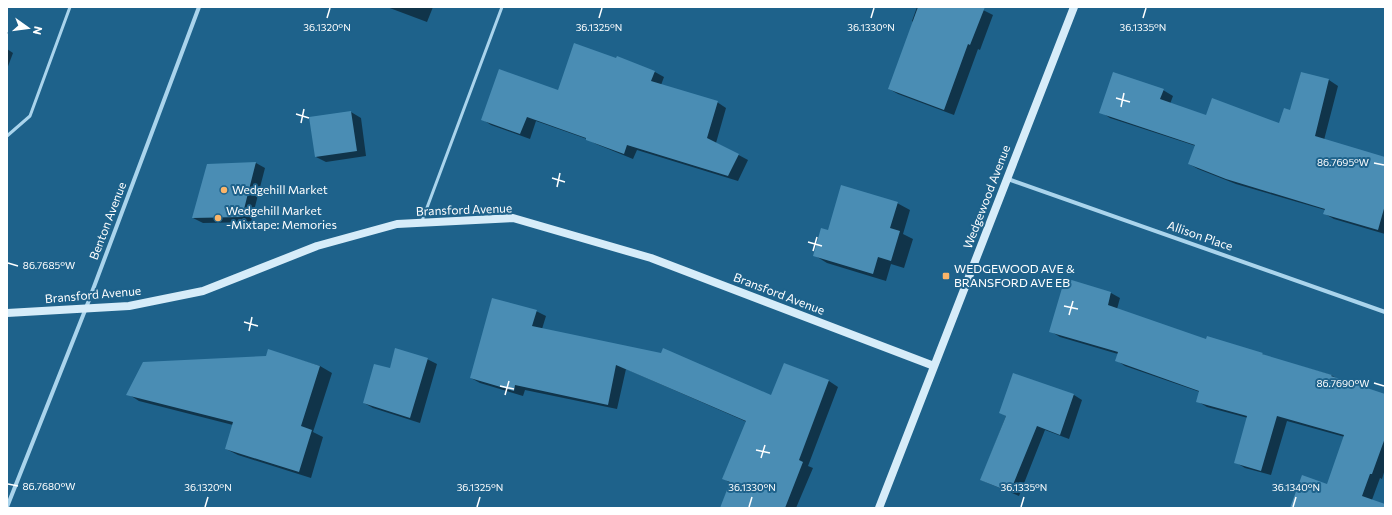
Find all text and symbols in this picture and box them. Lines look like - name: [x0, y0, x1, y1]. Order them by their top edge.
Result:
- north arrow: [8, 8, 48, 48]
- text: 36.1320°N: [303, 21, 351, 33]
- text: 36.1325°N: [576, 21, 622, 33]
- text: 36.1330°N: [847, 21, 895, 33]
- text: 36.1335°N: [1120, 21, 1166, 33]
- text: N: [31, 25, 45, 36]
- street label: Wedgewood Avenue: [960, 143, 1012, 251]
- text: 86.7695°W: [1317, 156, 1369, 168]
- street label: Benton Avenue: [86, 180, 128, 261]
- place label: Wedgehill Market: [232, 182, 328, 196]
- marker: Wedgehill Market: [219, 185, 229, 195]
- street label: Bransford Avenue: [416, 200, 512, 218]
- place label: Wedgehill Market -Mixtape: Memories: [226, 203, 337, 231]
- marker: Wedgehill Market -Mixtape: Memories: [213, 213, 223, 223]
- street label: Allison Place: [1166, 217, 1235, 253]
- text: 86.7685°W: [23, 259, 75, 271]
- place label: WEDGEWOOD AVE & BRANSFORD AVE EB: [954, 261, 1075, 289]
- street label: Bransford Avenue: [732, 269, 827, 317]
- marker: WEDGEWOOD AVE & BRANSFORD AVE EB: [941, 271, 951, 281]
- street label: Bransford Avenue: [44, 283, 142, 305]
- text: 86.7690°W: [1317, 377, 1369, 389]
- text: 86.7680°W: [22, 480, 76, 492]
- text: 36.1320°N: [184, 481, 232, 493]
- text: 36.1325°N: [457, 481, 503, 493]
- text: 36.1330°N: [728, 481, 776, 493]
- text: 36.1335°N: [1001, 481, 1047, 493]
- text: 36.1340°N: [1272, 481, 1320, 493]

